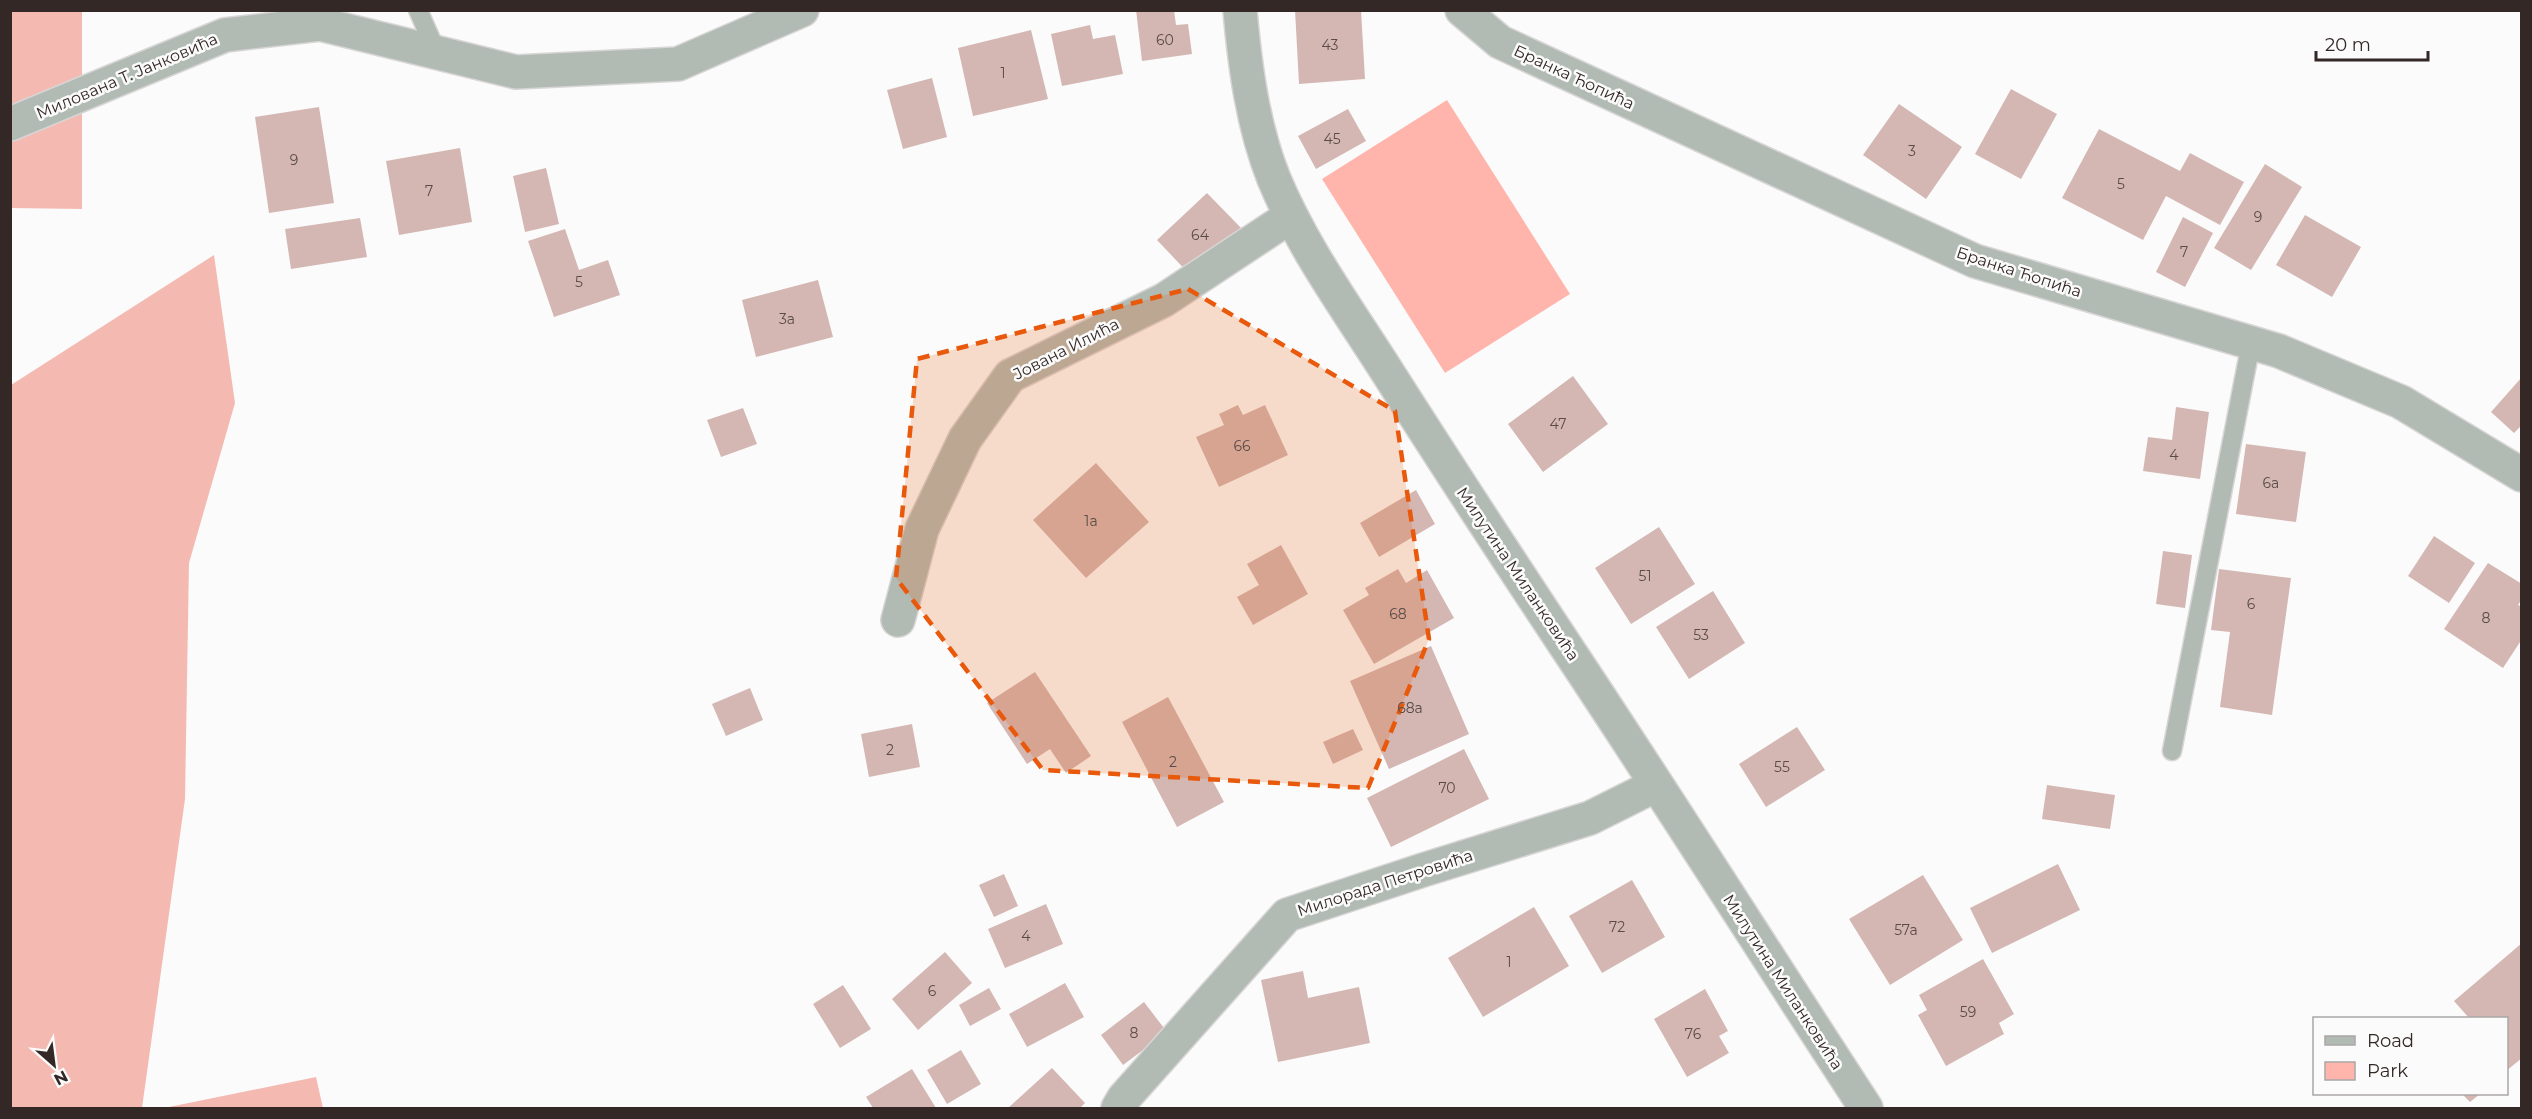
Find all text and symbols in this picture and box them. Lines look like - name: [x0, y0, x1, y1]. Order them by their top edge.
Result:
- scale bar: [2316, 24, 2428, 62]
- street label: Милована Т. Јанковића: [33, 29, 221, 123]
- house number: 60: [1156, 31, 1174, 49]
- text: 20 m: [2325, 34, 2371, 56]
- house number: 43: [1322, 36, 1339, 54]
- street label: Бранка Ћопића: [1511, 41, 1637, 113]
- house number: 1: [1000, 64, 1006, 82]
- house number: 45: [1323, 130, 1341, 148]
- house number: 3: [1908, 142, 1916, 160]
- house number: 9: [290, 151, 298, 169]
- house number: 5: [2117, 175, 2125, 193]
- house number: 7: [425, 182, 433, 200]
- house number: 9: [2254, 208, 2262, 226]
- house number: 64: [1191, 226, 1210, 244]
- street label: Бранка Ћопића: [1954, 243, 2084, 301]
- house number: 7: [2180, 243, 2188, 261]
- house number: 5: [575, 273, 583, 291]
- house number: 3a: [779, 310, 795, 328]
- street label: Јована Илића: [1010, 314, 1122, 384]
- house number: 47: [1550, 415, 1566, 433]
- house number: 66: [1233, 437, 1251, 455]
- house number: 4: [2169, 446, 2179, 464]
- house number: 6a: [2263, 474, 2279, 492]
- street label: Милутина Миланковића: [1453, 484, 1583, 664]
- house number: 1a: [1084, 512, 1098, 530]
- house number: 51: [1639, 567, 1651, 585]
- house number: 6: [2247, 595, 2256, 613]
- house number: 68: [1389, 605, 1407, 623]
- house number: 8: [2482, 609, 2491, 627]
- house number: 53: [1693, 626, 1709, 644]
- house number: 68a: [1397, 699, 1423, 717]
- house number: 2: [886, 741, 894, 759]
- house number: 2: [1169, 753, 1177, 771]
- house number: 55: [1774, 758, 1790, 776]
- house number: 70: [1438, 779, 1456, 797]
- street label: Милорада Петровића: [1295, 846, 1475, 920]
- street label: Милутина Миланковића: [1719, 891, 1847, 1073]
- house number: 72: [1609, 918, 1625, 936]
- house number: 57a: [1894, 921, 1918, 939]
- house number: 4: [1021, 927, 1031, 945]
- house number: 1: [1506, 953, 1512, 971]
- house number: 6: [928, 982, 937, 1000]
- house number: 59: [1960, 1003, 1976, 1021]
- legend: [2313, 1017, 2508, 1095]
- house number: 8: [1130, 1024, 1139, 1042]
- house number: 76: [1685, 1025, 1702, 1043]
- text: Road: [2367, 1030, 2414, 1052]
- north arrow: [24, 1035, 84, 1095]
- text: Park: [2367, 1060, 2408, 1082]
- text: N: [51, 1066, 71, 1089]

